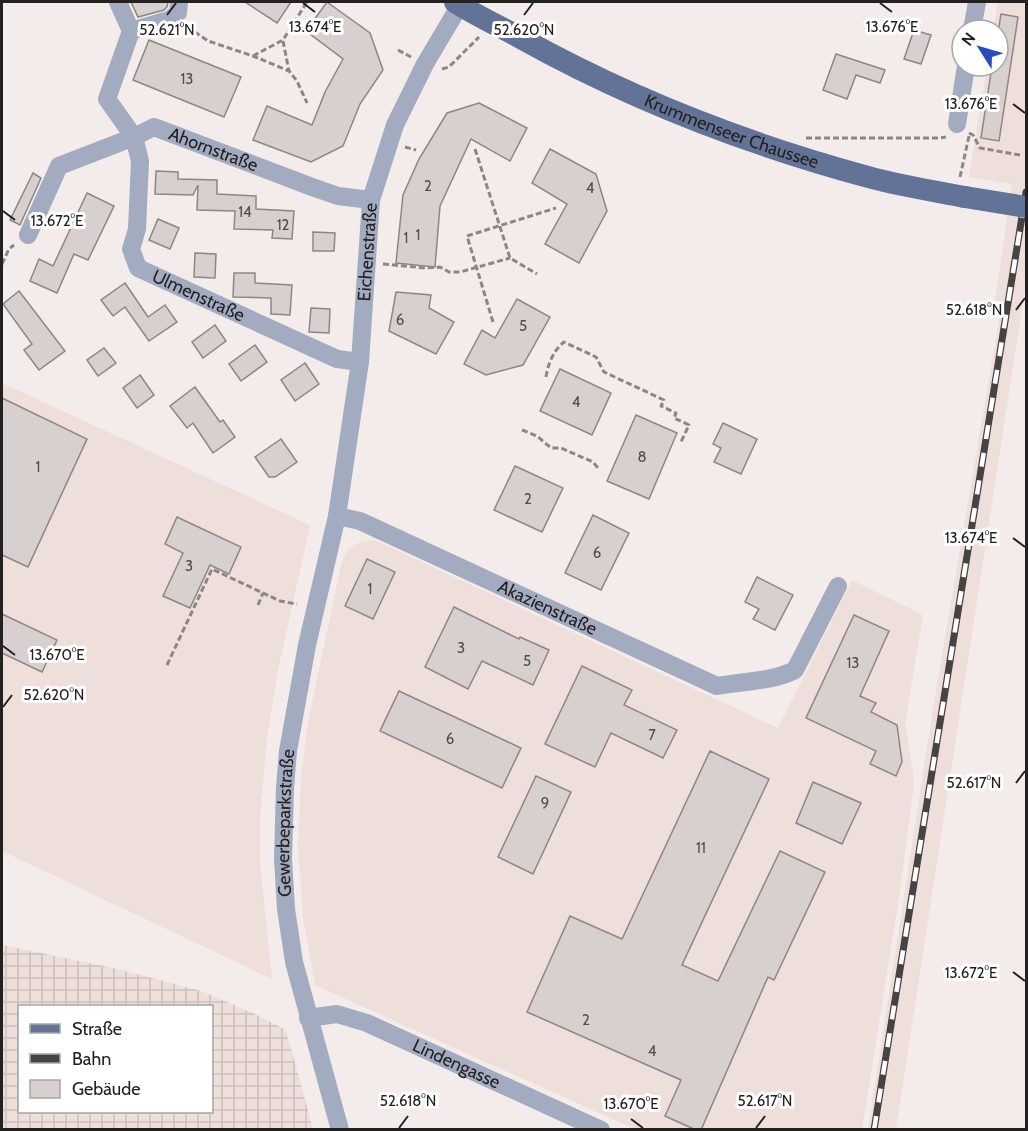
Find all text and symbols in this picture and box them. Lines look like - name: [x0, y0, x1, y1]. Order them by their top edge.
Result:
- text: 13.674°E: [289, 18, 341, 36]
- text: 13.676°E: [866, 18, 918, 36]
- north arrow: [950, 18, 1010, 78]
- text: 52.621°N: [139, 21, 195, 39]
- text: 52.620°N: [494, 21, 554, 39]
- text: N: [957, 29, 979, 50]
- house number: 13: [180, 70, 194, 88]
- street label: Krummenseer Chaussee: [641, 89, 821, 173]
- text: 13.676°E: [945, 95, 997, 113]
- street label: Ahornstraße: [166, 123, 261, 177]
- house number: 2: [424, 177, 432, 195]
- house number: 4: [586, 179, 595, 197]
- street label: Eichenstraße: [353, 202, 382, 302]
- house number: 14: [238, 203, 252, 221]
- text: 13.672°E: [31, 212, 83, 230]
- house number: 12: [277, 216, 290, 234]
- house number: 1: [416, 226, 420, 244]
- house number: 1: [404, 229, 408, 247]
- street label: Ulmenstraße: [149, 265, 248, 326]
- text: 52.618°N: [946, 301, 1002, 319]
- house number: 6: [396, 311, 404, 329]
- house number: 5: [519, 317, 527, 335]
- house number: 4: [572, 393, 581, 411]
- house number: 8: [637, 448, 647, 466]
- house number: 1: [36, 458, 40, 476]
- house number: 2: [524, 490, 532, 508]
- text: 13.674°E: [945, 529, 997, 547]
- house number: 6: [593, 544, 601, 562]
- house number: 3: [185, 557, 193, 575]
- street label: Akazienstraße: [494, 575, 600, 640]
- house number: 1: [368, 580, 372, 598]
- house number: 3: [457, 639, 465, 657]
- text: 13.670°E: [29, 646, 85, 664]
- house number: 5: [523, 652, 531, 670]
- house number: 13: [846, 654, 860, 672]
- text: 52.620°N: [24, 686, 84, 704]
- house number: 7: [648, 726, 656, 744]
- house number: 6: [446, 730, 454, 748]
- street label: Gewerbeparkstraße: [272, 748, 299, 897]
- text: 52.617°N: [947, 774, 1001, 792]
- house number: 9: [541, 794, 549, 812]
- house number: 11: [696, 839, 706, 857]
- text: 13.672°E: [945, 964, 997, 982]
- legend: [18, 1005, 213, 1113]
- house number: 2: [582, 1011, 590, 1029]
- text: Straße: [72, 1018, 122, 1040]
- street label: Lindengasse: [409, 1034, 504, 1093]
- house number: 4: [648, 1042, 657, 1060]
- text: Bahn: [72, 1048, 111, 1070]
- text: Gebäude: [72, 1078, 141, 1100]
- text: 52.618°N: [380, 1092, 436, 1110]
- text: 52.617°N: [738, 1092, 792, 1110]
- text: 13.670°E: [603, 1095, 659, 1113]

